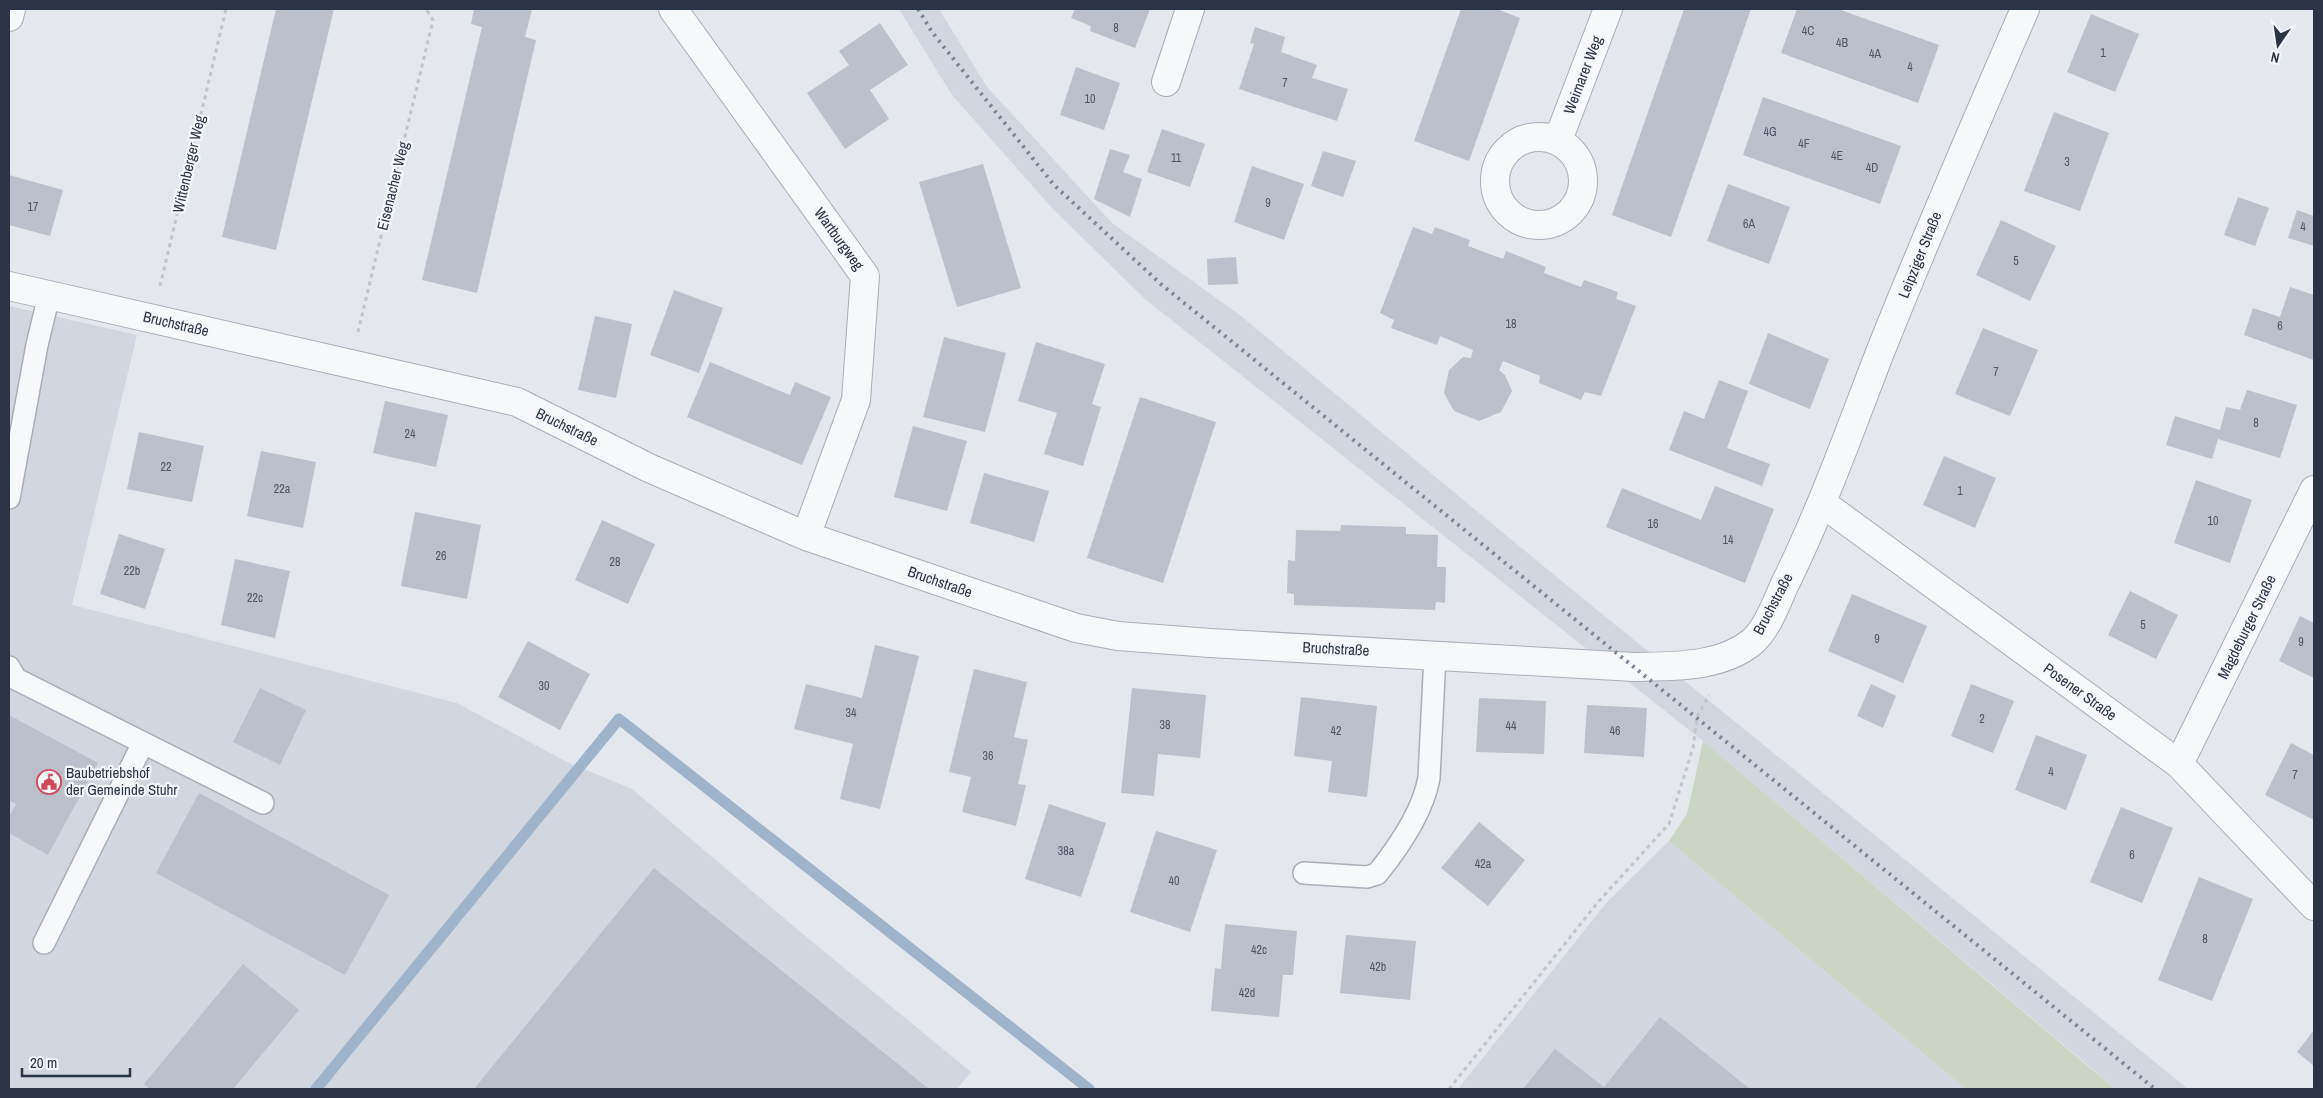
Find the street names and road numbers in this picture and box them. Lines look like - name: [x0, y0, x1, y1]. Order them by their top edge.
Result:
- street label: Weimarer Weg: [1558, 33, 1607, 117]
- street label: Wittenberger Weg: [167, 113, 210, 215]
- street label: Eisenacher Weg: [371, 139, 414, 232]
- street label: Wartburgweg: [810, 203, 869, 274]
- street label: Leipziger Straße: [1893, 208, 1946, 301]
- street label: Bruchstraße: [141, 306, 211, 341]
- street label: Bruchstraße: [533, 402, 602, 451]
- street label: Bruchstraße: [905, 561, 975, 602]
- street label: Bruchstraße: [1748, 569, 1798, 638]
- street label: Magdeburger Straße: [2212, 571, 2281, 682]
- street label: Bruchstraße: [1302, 636, 1370, 661]
- street label: Posener Straße: [2039, 658, 2121, 725]

